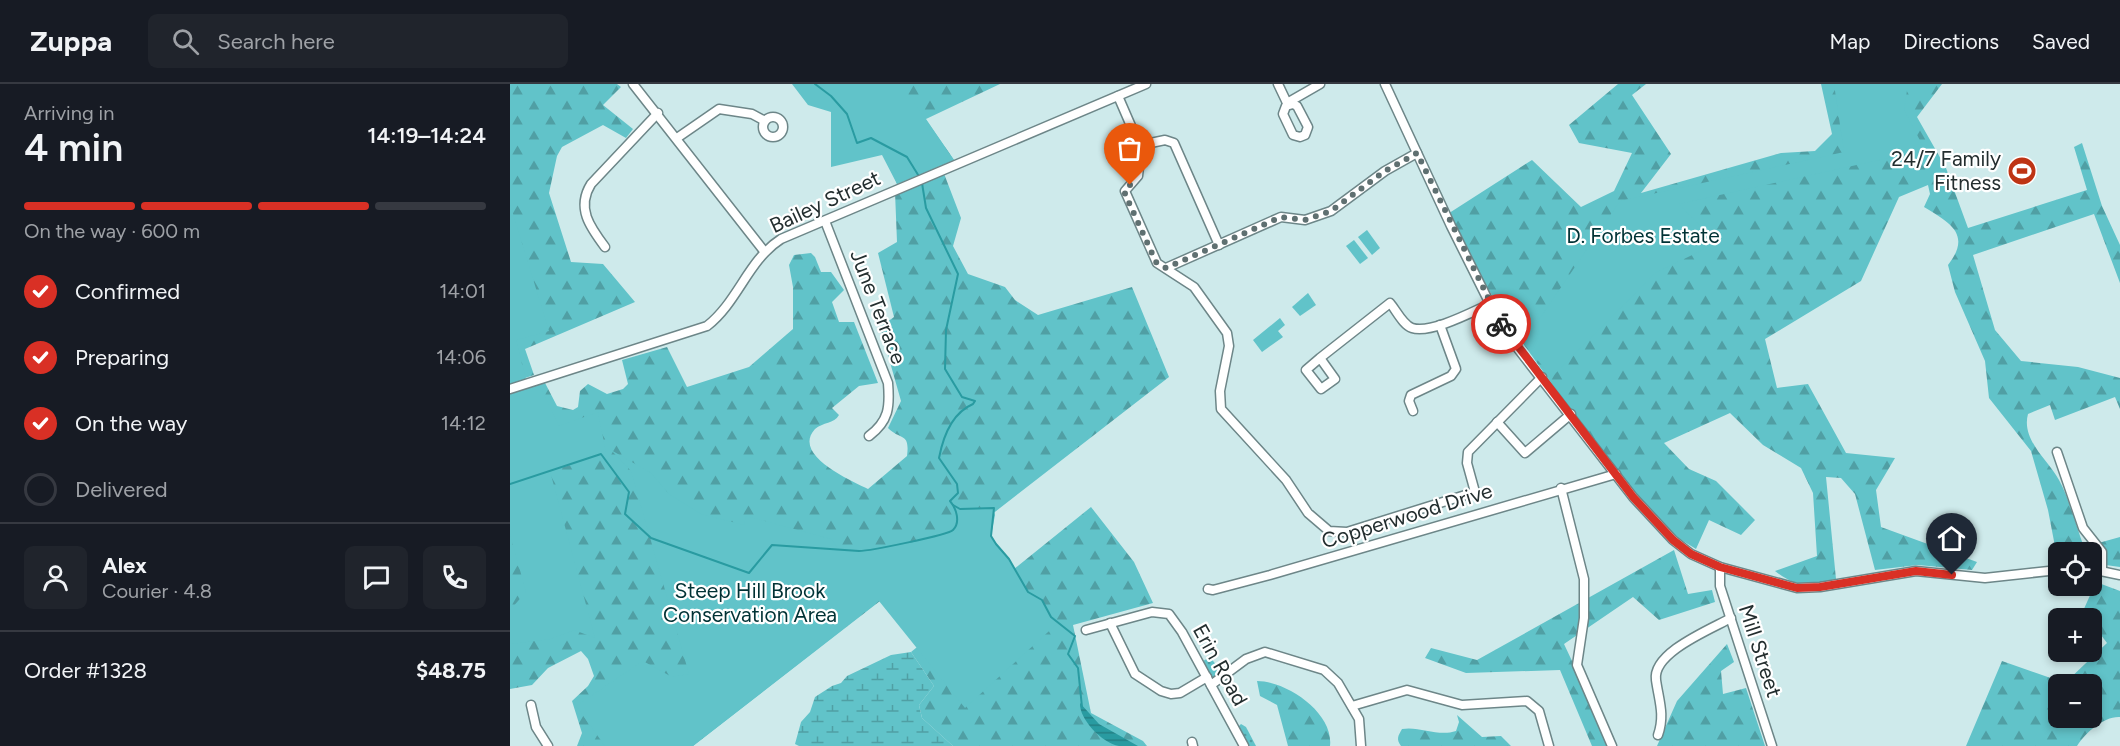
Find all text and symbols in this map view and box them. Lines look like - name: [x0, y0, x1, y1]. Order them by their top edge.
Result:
- search box: [148, 14, 568, 68]
- text: Zuppa: [30, 24, 112, 58]
- icon: search: [169, 25, 202, 58]
- text: Search here: [217, 28, 335, 55]
- text: Map: [1829, 29, 1870, 54]
- text: Directions: [1903, 29, 1999, 54]
- text: Saved: [2032, 29, 2090, 54]
- text: Arriving in: [24, 101, 114, 125]
- text: 14:19–14:24: [367, 122, 486, 149]
- pin: [1104, 123, 1155, 185]
- text: 4 min: [24, 124, 123, 171]
- icon: bag: [1113, 132, 1146, 165]
- place label: 24/7 Family Fitness: [1891, 146, 2001, 195]
- sports icon: 24/7 Family Fitness: [2006, 155, 2038, 187]
- street label: Bailey Street: [765, 165, 884, 238]
- text: On the way · 600 m: [24, 219, 200, 243]
- park label: D. Forbes Estate: [1566, 223, 1720, 248]
- street label: June Terrace: [845, 246, 912, 368]
- icon: check: [24, 275, 57, 308]
- text: Confirmed: [75, 278, 180, 305]
- text: 14:01: [439, 279, 486, 303]
- courier: [1471, 294, 1531, 354]
- icon: bike: [1485, 308, 1518, 341]
- icon: check: [24, 341, 57, 374]
- text: Preparing: [75, 344, 169, 371]
- text: 14:06: [436, 345, 486, 369]
- icon: check: [24, 407, 57, 440]
- text: On the way: [75, 410, 187, 437]
- text: 14:12: [441, 411, 486, 435]
- text: Delivered: [75, 476, 168, 503]
- street label: Copperwood Drive: [1318, 478, 1495, 553]
- pin: [1926, 513, 1977, 575]
- icon: home: [1935, 522, 1968, 555]
- map controls: [2048, 542, 2102, 728]
- button: locate: [2048, 542, 2102, 596]
- button: person: [24, 546, 87, 609]
- button: chat: [345, 546, 408, 609]
- button: phone: [423, 546, 486, 609]
- text: Alex: [102, 552, 147, 579]
- park label: Steep Hill Brook Conservation Area: [663, 578, 837, 627]
- text: Courier · 4.8: [102, 579, 212, 603]
- street label: Mill Street: [1734, 601, 1787, 700]
- button: +: [2048, 608, 2102, 662]
- street label: Erin Road: [1188, 619, 1253, 710]
- text: Order #1328: [24, 657, 147, 684]
- text: $48.75: [416, 657, 486, 684]
- button: −: [2048, 674, 2102, 728]

